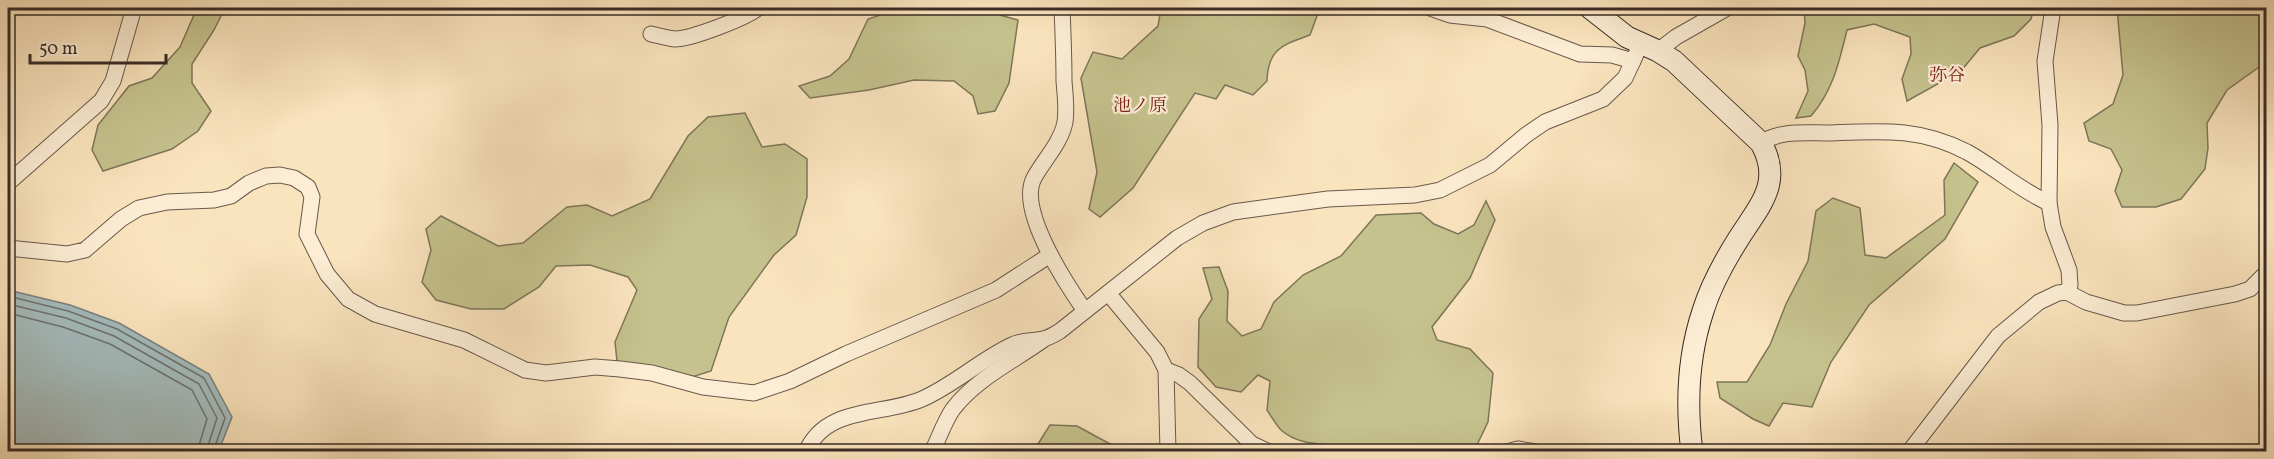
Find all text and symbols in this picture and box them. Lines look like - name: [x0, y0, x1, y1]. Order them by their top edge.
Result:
- scale bar: [30, 27, 166, 65]
- text: 50 m: [39, 37, 78, 62]
- district label: 弥谷: [1929, 64, 1965, 89]
- district label: 池ノ原: [1113, 94, 1167, 119]

